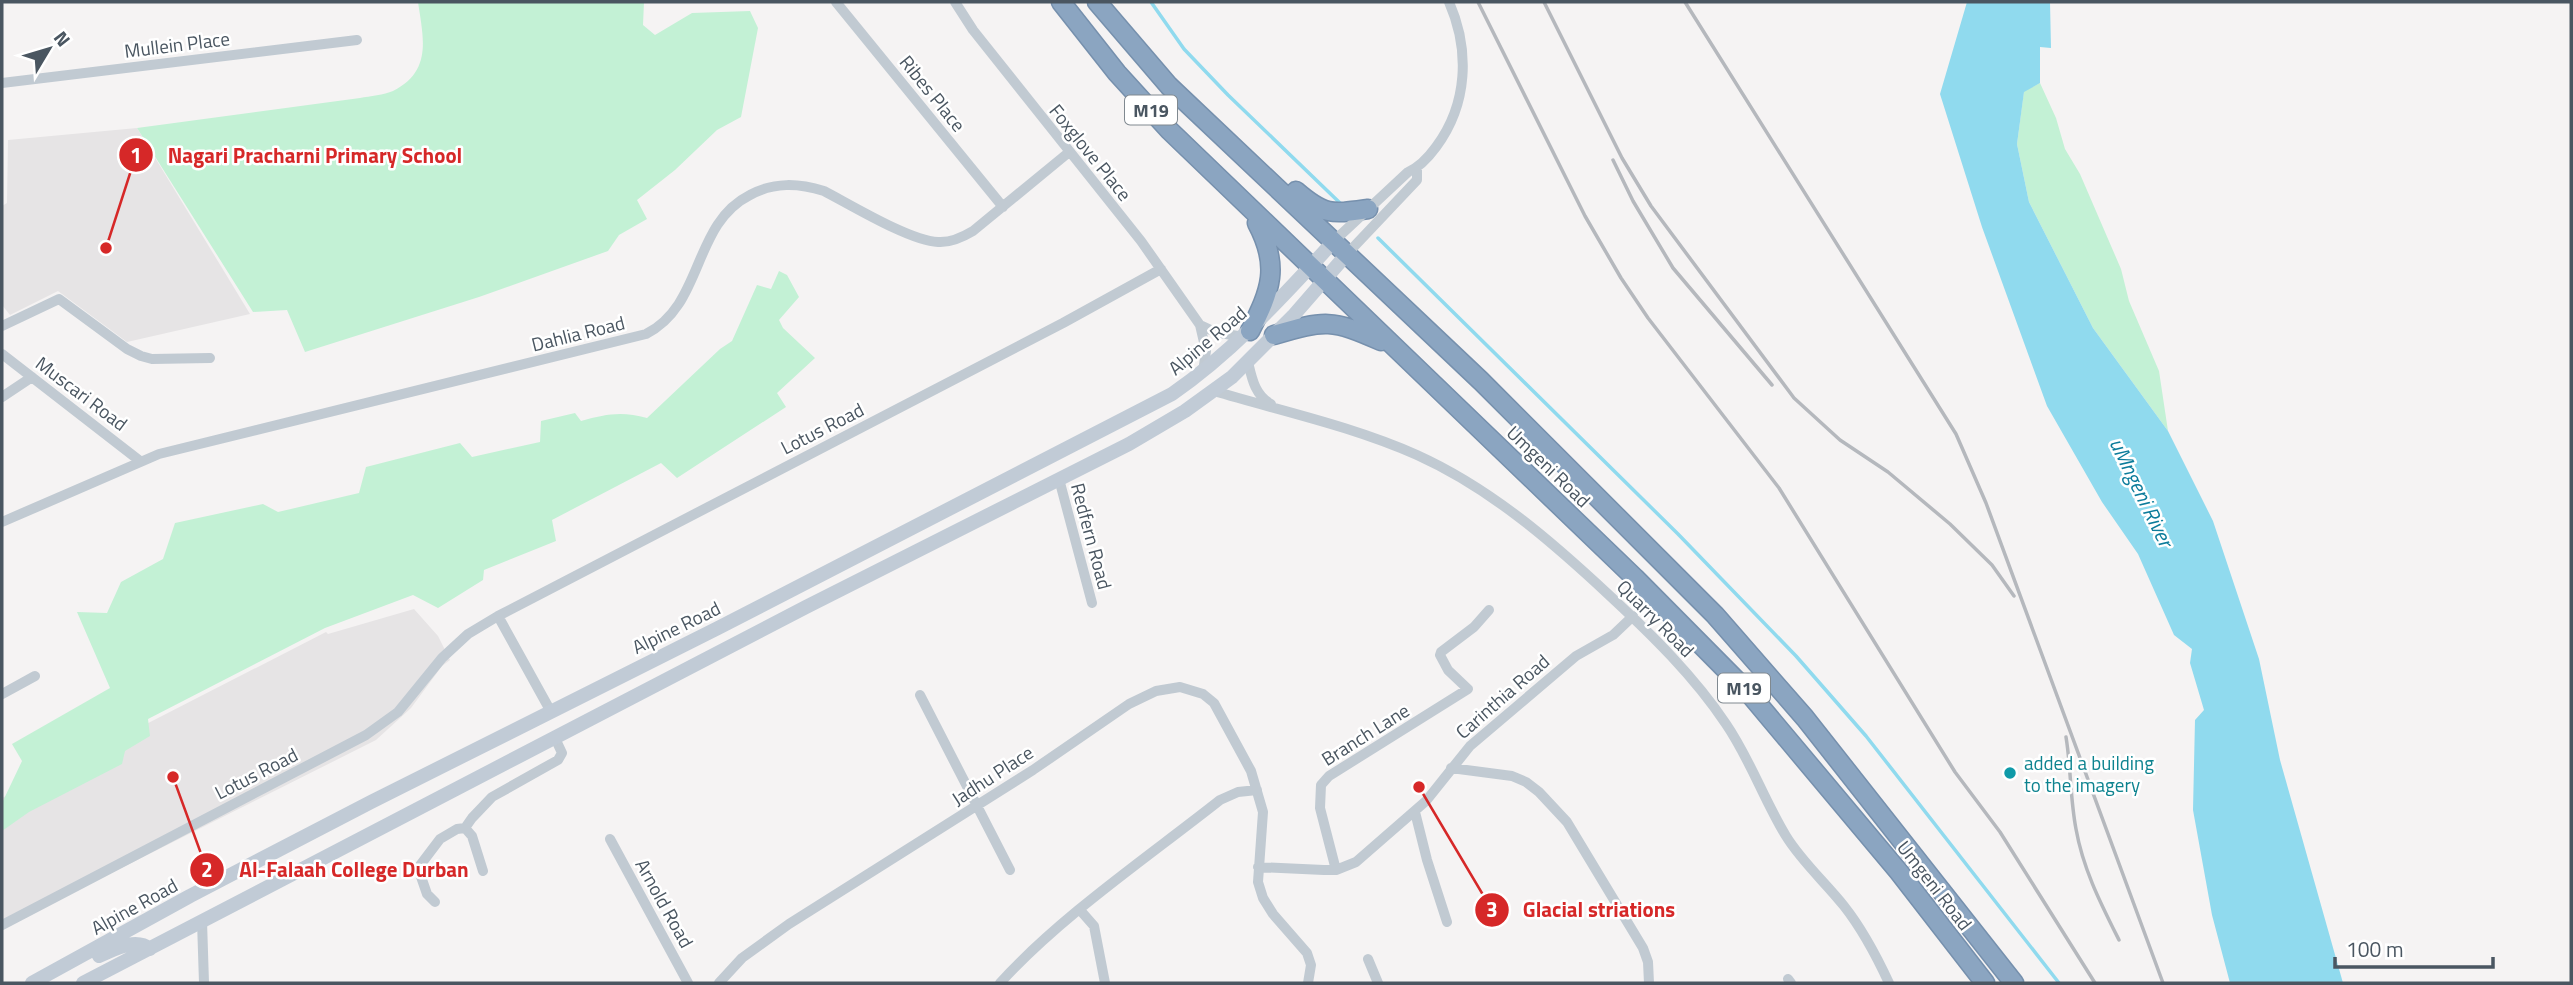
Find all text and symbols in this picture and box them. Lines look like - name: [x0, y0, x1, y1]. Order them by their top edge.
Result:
- north arrow: [14, 14, 84, 84]
- street label: Mullein Place: [123, 23, 231, 65]
- text: N: [47, 24, 78, 52]
- street label: Ribes Place: [893, 48, 973, 138]
- road number: M19: [1125, 96, 1177, 124]
- street label: Foxglove Place: [1043, 97, 1139, 207]
- callout: Nagari Pracharni Primary School: [118, 134, 476, 176]
- text: 1: [130, 139, 142, 171]
- text: Nagari Pracharni Primary School: [168, 139, 462, 171]
- street label: Alpine Road: [1161, 298, 1253, 382]
- street label: Dahlia Road: [528, 307, 628, 359]
- street label: Muscari Road: [30, 349, 134, 437]
- street label: Lotus Road: [775, 395, 869, 461]
- street label: Umgeni Road: [1500, 418, 1598, 514]
- water label: uMngeni River: [2102, 432, 2183, 554]
- street label: Redfern Road: [1064, 480, 1120, 592]
- street label: Quarry Road: [1610, 572, 1702, 664]
- street label: Alpine Road: [627, 593, 725, 661]
- street label: Carinthia Road: [1448, 647, 1556, 745]
- road number: M19: [1718, 674, 1770, 702]
- street label: Branch Lane: [1315, 695, 1415, 773]
- street label: Jadhu Place: [945, 738, 1039, 812]
- street label: Lotus Road: [209, 740, 303, 806]
- place label: added a building to the imagery: [2024, 748, 2154, 799]
- marker: added a building to the imagery: [2002, 765, 2018, 781]
- street label: Umgeni Road: [1891, 834, 1979, 936]
- callout: Al-Falaah College Durban: [190, 849, 482, 891]
- text: 2: [201, 853, 213, 885]
- text: Al-Falaah College Durban: [239, 853, 469, 885]
- street label: Arnold Road: [629, 853, 701, 953]
- street label: Alpine Road: [85, 870, 183, 942]
- callout: Glacial striations: [1474, 889, 1690, 931]
- text: 3: [1486, 893, 1498, 925]
- text: Glacial striations: [1523, 893, 1675, 925]
- scale bar: [2335, 926, 2492, 970]
- text: 100 m: [2346, 933, 2403, 965]

